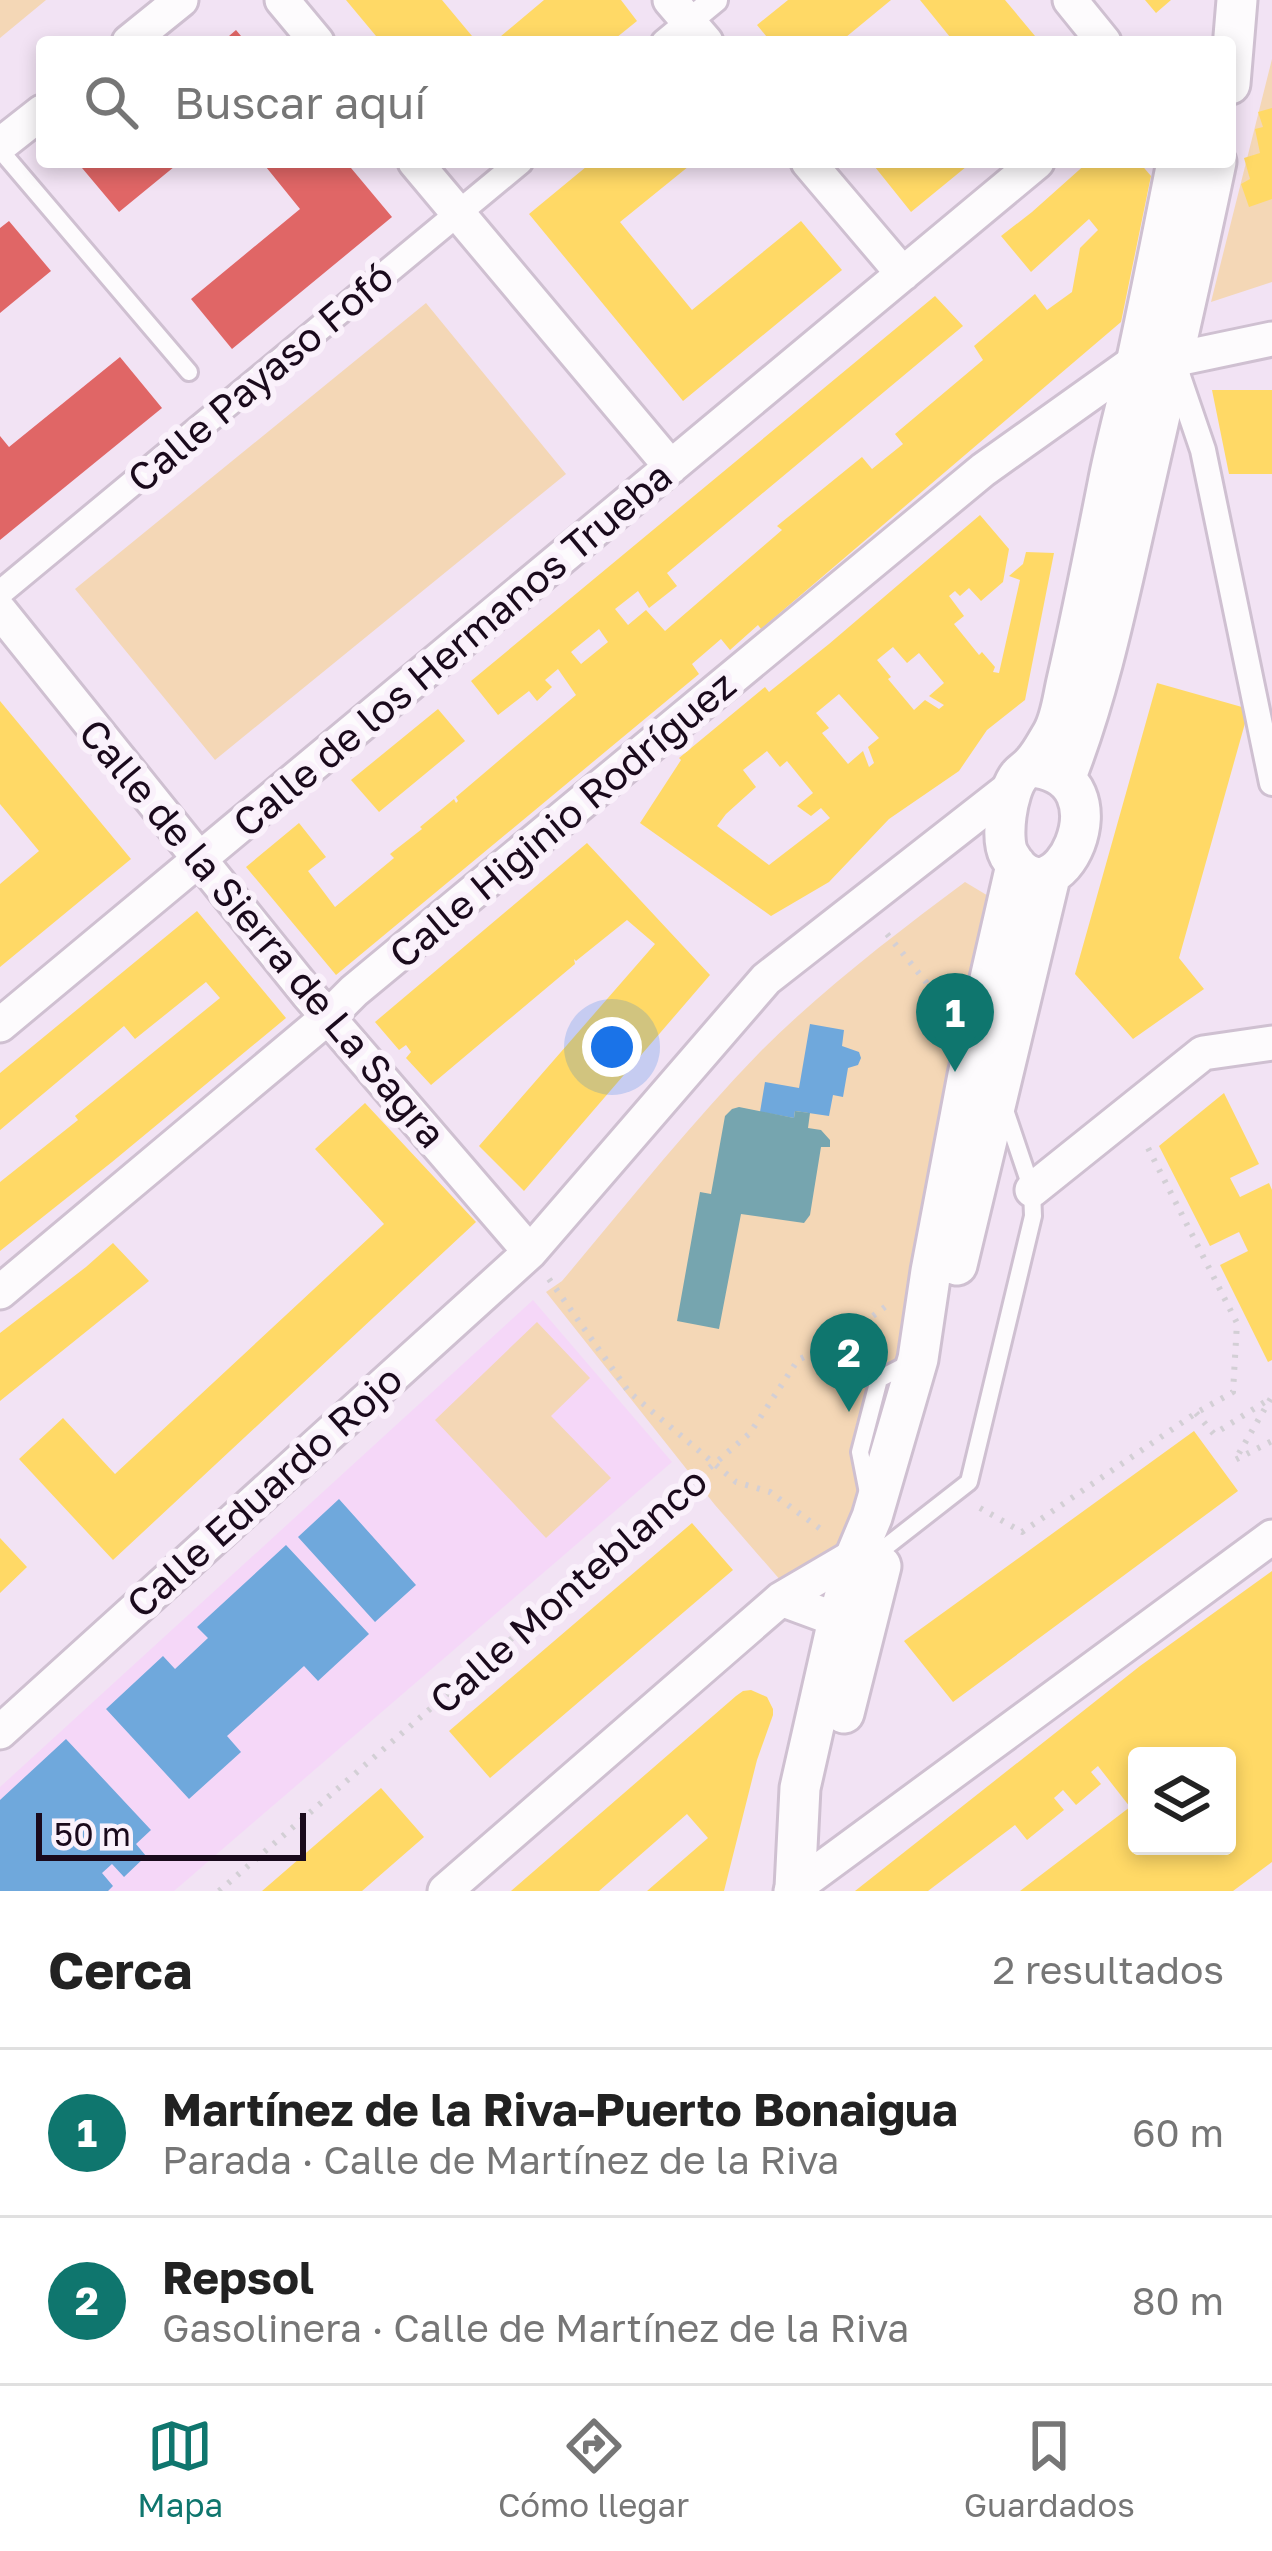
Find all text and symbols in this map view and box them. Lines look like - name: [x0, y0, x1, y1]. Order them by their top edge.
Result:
- search box: [36, 36, 1236, 168]
- icon: search: [78, 69, 144, 135]
- text: Buscar aquí: [174, 75, 426, 129]
- street label: Calle Payaso Fofó: [118, 252, 402, 502]
- street label: Calle de los Hermanos Trueba: [223, 452, 681, 846]
- street label: Calle Higinio Rodríguez: [380, 661, 744, 977]
- street label: Calle de la Sierra de La Sagra: [70, 709, 456, 1157]
- pin: 1: [916, 973, 994, 1072]
- your location: [582, 1017, 642, 1077]
- pin: 2: [810, 1313, 888, 1412]
- street label: Calle Eduardo Rojo: [117, 1355, 411, 1627]
- street label: Calle Monteblanco: [420, 1457, 716, 1723]
- map controls: [1128, 1747, 1236, 1855]
- button: layers: [1128, 1747, 1236, 1855]
- scale bar: [36, 1807, 306, 1860]
- text: 50 m: [54, 1814, 131, 1853]
- text: Cerca: [48, 1939, 192, 2000]
- text: 2 resultados: [993, 1946, 1224, 1993]
- text: Martínez de la Riva-Puerto Bonaigua: [162, 2082, 958, 2136]
- text: 1: [77, 2109, 97, 2156]
- text: 60 m: [1132, 2109, 1224, 2156]
- text: Parada · Calle de Martínez de la Riva: [162, 2136, 839, 2183]
- text: Repsol: [162, 2250, 314, 2304]
- text: 2: [75, 2277, 99, 2324]
- text: 80 m: [1132, 2277, 1224, 2324]
- text: Gasolinera · Calle de Martínez de la Riva: [162, 2304, 909, 2351]
- tab: Mapa: [137, 2413, 223, 2524]
- tab: Cómo llegar: [498, 2413, 689, 2524]
- tab: Guardados: [964, 2413, 1135, 2524]

